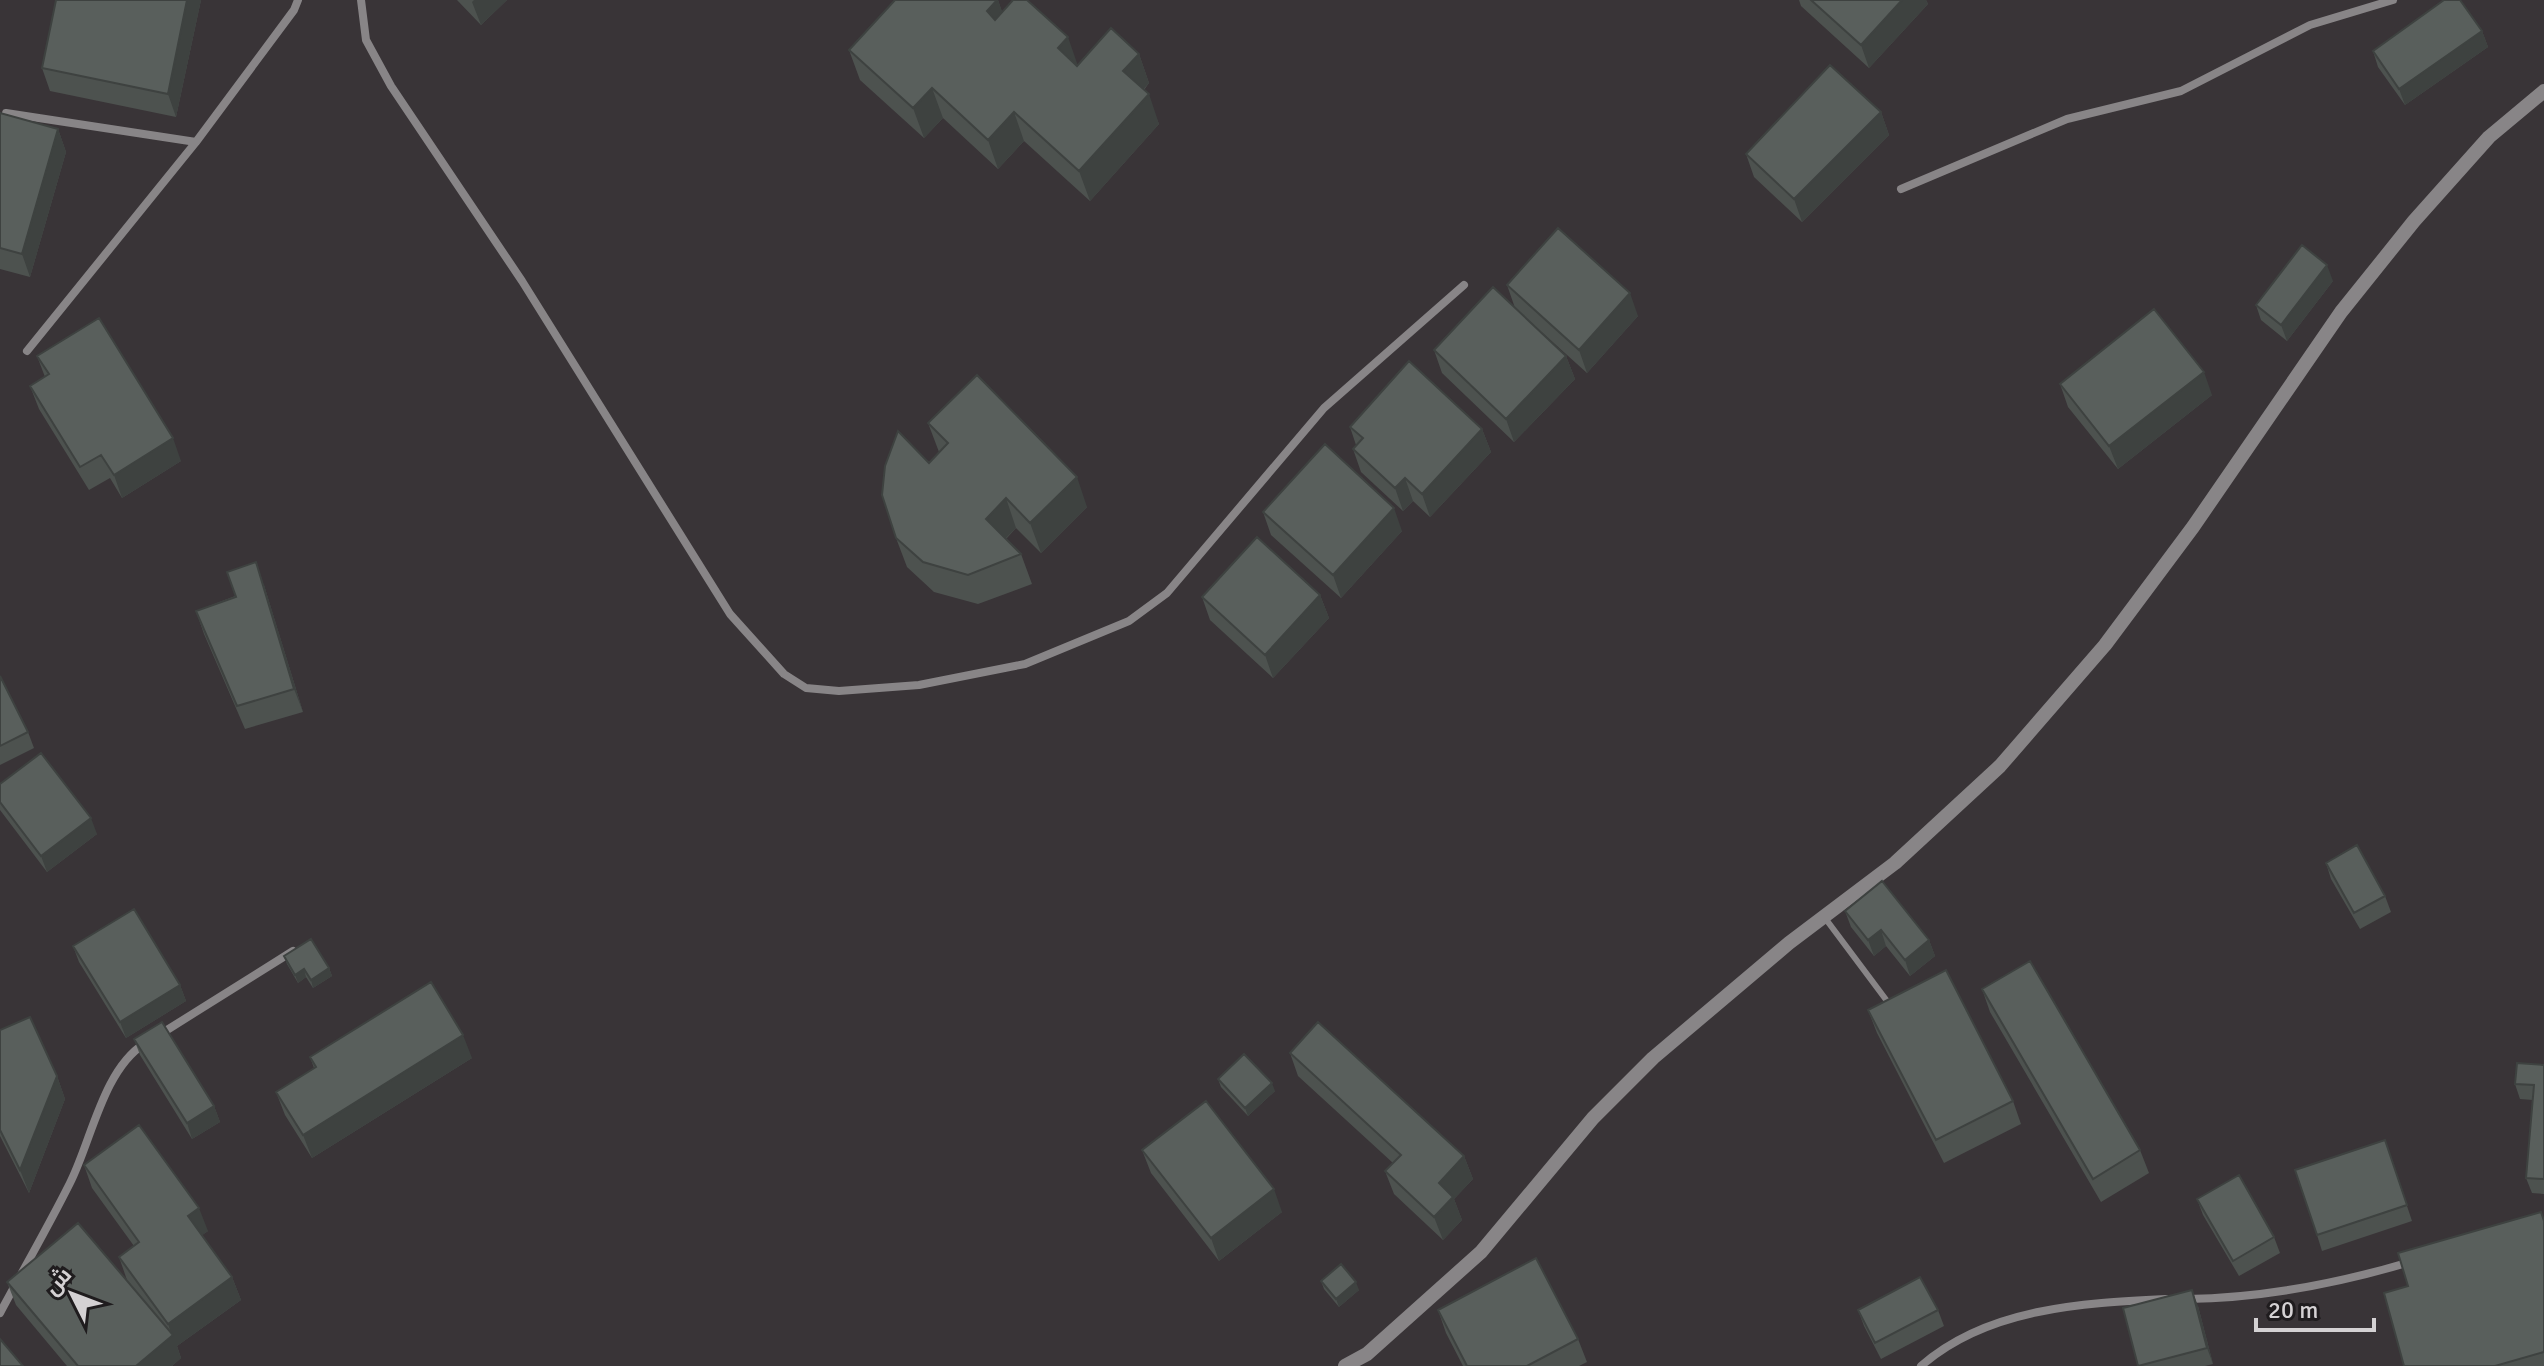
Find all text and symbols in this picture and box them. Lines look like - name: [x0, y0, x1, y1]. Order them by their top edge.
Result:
- north arrow: [32, 1254, 112, 1334]
- text: ش: [38, 1261, 77, 1300]
- scale bar: [2256, 1282, 2374, 1332]
- text: 20 m: [2268, 1295, 2318, 1325]

